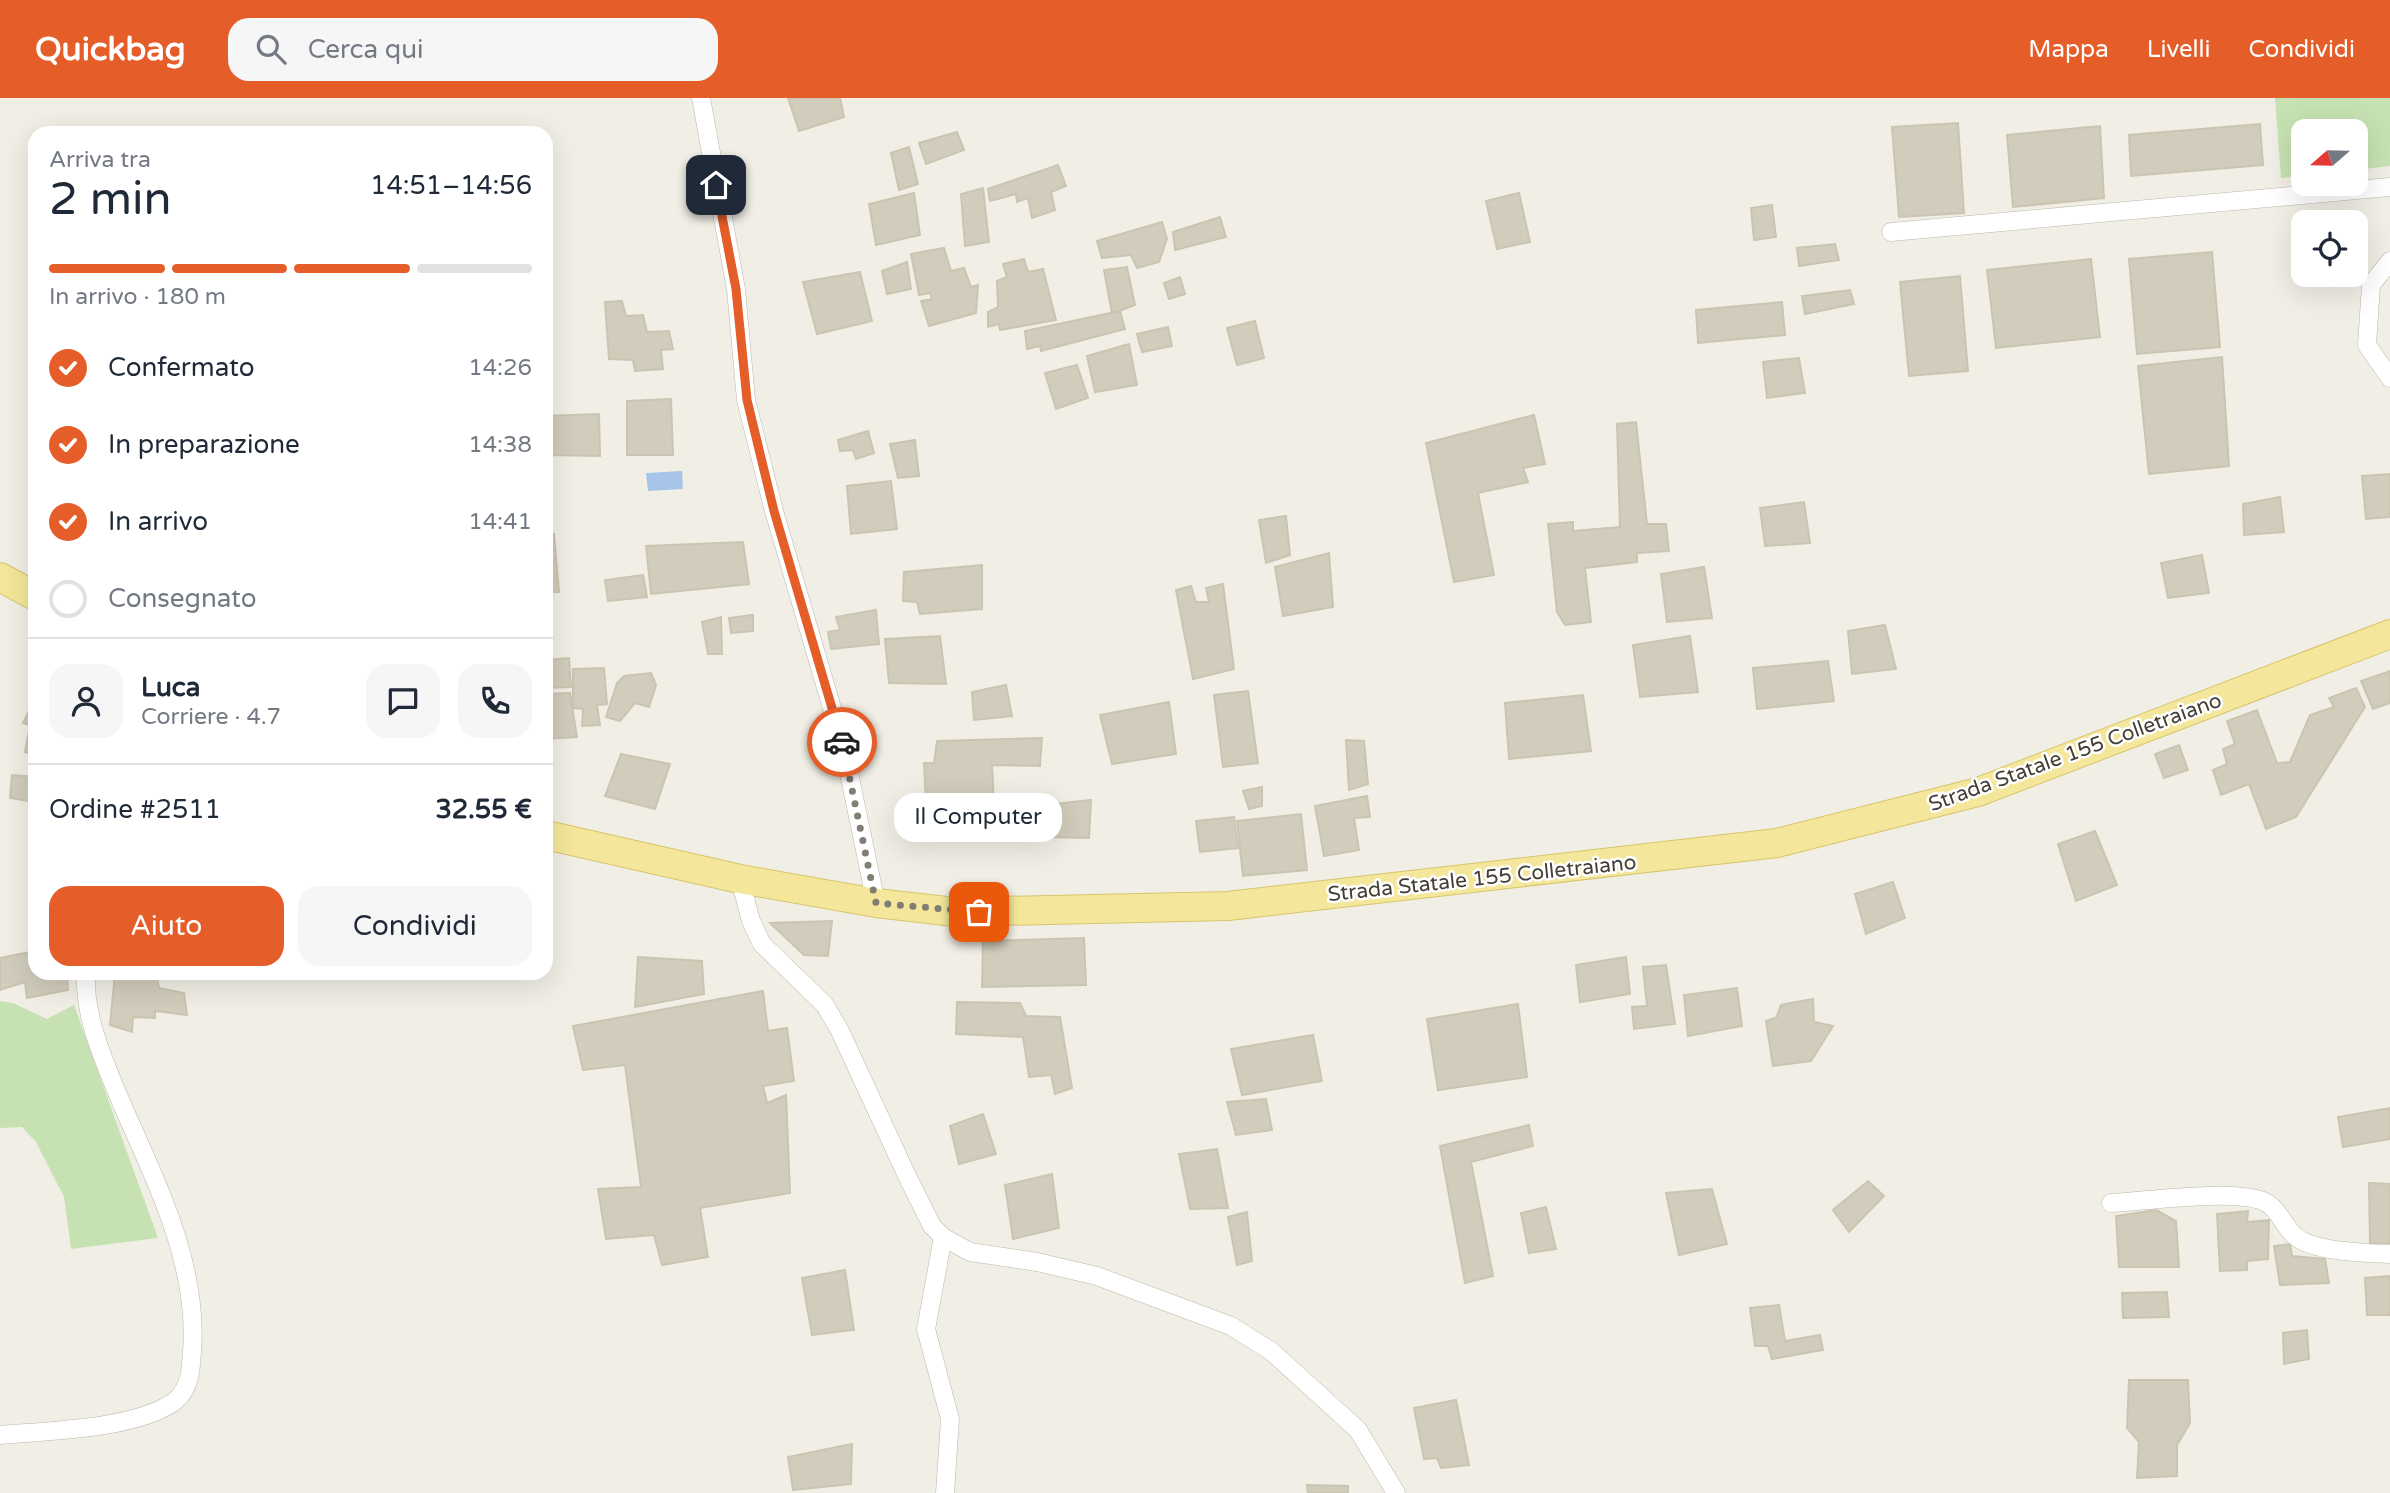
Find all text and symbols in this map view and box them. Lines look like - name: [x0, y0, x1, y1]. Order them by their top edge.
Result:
- search box: [228, 18, 718, 81]
- text: Quickbag: [35, 30, 186, 69]
- icon: search: [252, 30, 290, 68]
- text: Cerca qui: [308, 34, 424, 65]
- text: Mappa: [2028, 35, 2109, 64]
- text: Livelli: [2147, 35, 2211, 64]
- text: Condividi: [2249, 35, 2355, 64]
- north arrow: [2291, 119, 2368, 196]
- map controls: [2291, 119, 2368, 287]
- text: Arriva tra: [49, 146, 151, 174]
- pin: [686, 155, 746, 215]
- icon: home: [697, 166, 735, 204]
- text: 14:51–14:56: [370, 170, 532, 201]
- text: 2 min: [49, 172, 172, 227]
- button: locate: [2291, 210, 2368, 287]
- text: In arrivo · 180 m: [49, 283, 226, 311]
- icon: check: [49, 349, 87, 387]
- text: Confermato: [108, 352, 255, 383]
- text: 14:26: [468, 354, 532, 382]
- icon: check: [49, 426, 87, 464]
- text: In preparazione: [108, 429, 300, 460]
- text: 14:38: [468, 431, 532, 459]
- icon: check: [49, 503, 87, 541]
- text: In arrivo: [108, 506, 208, 537]
- text: 14:41: [468, 508, 532, 536]
- text: Consegnato: [108, 583, 257, 614]
- button: person: [49, 664, 123, 738]
- button: chat: [366, 664, 440, 738]
- button: phone: [458, 664, 532, 738]
- text: Luca: [141, 672, 200, 703]
- street label: Strada Statale 155 Colletraiano: [1925, 688, 2225, 817]
- text: Corriere · 4.7: [141, 703, 281, 731]
- courier: [807, 707, 877, 777]
- icon: car: [823, 723, 861, 761]
- callout: Il Computer: [895, 793, 1063, 842]
- text: Ordine #2511: [49, 794, 221, 825]
- text: 32.55 €: [435, 794, 532, 825]
- text: Il Computer: [914, 803, 1042, 831]
- street label: Strada Statale 155 Colletraiano: [1327, 850, 1638, 907]
- pin: [949, 882, 1009, 942]
- button: Aiuto: [49, 886, 284, 966]
- button: Condividi: [298, 886, 532, 966]
- icon: bag: [960, 893, 998, 931]

